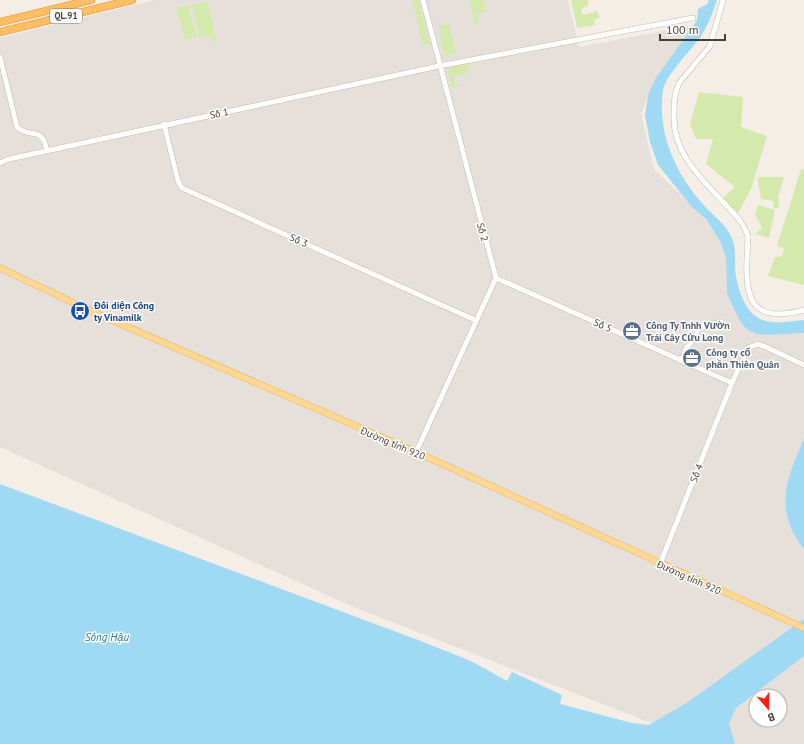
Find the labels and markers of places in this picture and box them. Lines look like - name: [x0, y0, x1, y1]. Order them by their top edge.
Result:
- place label: Đối diện Công ty Vinamilk: [93, 299, 154, 324]
- bus stop icon: Đối diện Công ty Vinamilk: [69, 300, 91, 322]
- place label: Công Ty Tnhh Vườn Trái Cây Cửu Long: [646, 319, 730, 344]
- office icon: Công Ty Tnhh Vườn Trái Cây Cửu Long: [621, 320, 643, 342]
- place label: Công ty cổ phần Thiên Quân: [706, 346, 779, 371]
- office icon: Công ty cổ phần Thiên Quân: [681, 347, 703, 369]

